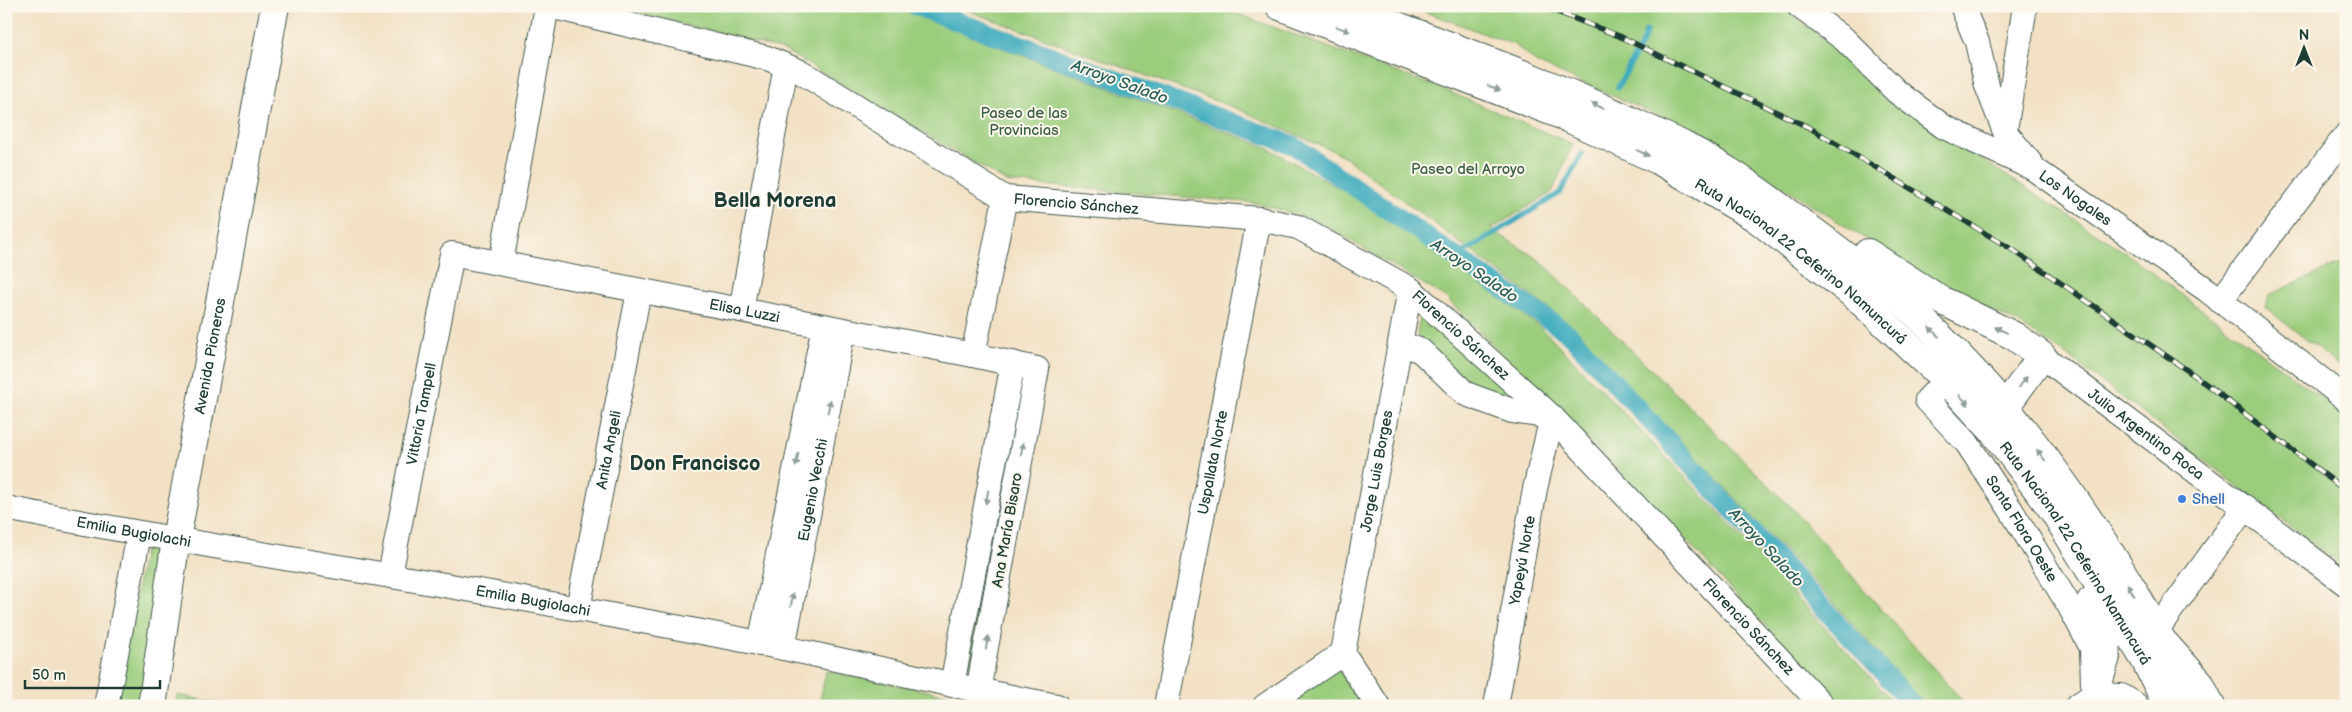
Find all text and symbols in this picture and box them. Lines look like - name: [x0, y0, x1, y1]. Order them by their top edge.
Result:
- north arrow: [2280, 22, 2330, 72]
- one-way arrow: [1335, 26, 1350, 33]
- text: N: [2299, 27, 2309, 44]
- water label: Arroyo Salado: [1068, 56, 1170, 109]
- one-way arrow: [1487, 84, 1502, 92]
- one-way arrow: [1591, 102, 1605, 110]
- park label: Paseo de las Provincias: [981, 104, 1068, 140]
- one-way arrow: [1636, 149, 1650, 157]
- park label: Paseo del Arroyo: [1411, 160, 1525, 179]
- street label: Los Nogales: [2035, 166, 2116, 231]
- street label: Ruta Nacional 22 Ceferino Namuncurá: [1691, 175, 1911, 349]
- district label: Bella Morena: [714, 189, 836, 213]
- street label: Florencio Sánchez: [1013, 190, 1140, 219]
- water label: Arroyo Salado: [1426, 235, 1521, 307]
- street label: Florencio Sánchez: [1408, 286, 1514, 385]
- street label: Elisa Luzzi: [708, 295, 781, 327]
- street label: Avenida Pioneros: [190, 296, 231, 416]
- one-way arrow: [1994, 325, 2008, 333]
- one-way arrow: [1929, 326, 1941, 338]
- street label: Vittoria Tampell: [402, 361, 441, 467]
- one-way arrow: [2018, 376, 2029, 389]
- street label: Julio Argentino Roca: [2084, 385, 2208, 484]
- one-way arrow: [1958, 394, 1970, 406]
- one-way arrow: [825, 398, 833, 414]
- street label: Jorge Luis Borges: [1356, 408, 1398, 534]
- street label: Anita Angeli: [592, 409, 626, 491]
- street label: Uspallata Norte: [1194, 409, 1232, 516]
- street label: Eugenio Vecchi: [794, 437, 832, 543]
- street label: Ruta Nacional 22 Ceferino Namuncurá: [1995, 438, 2155, 669]
- one-way arrow: [1018, 441, 1026, 457]
- one-way arrow: [2035, 449, 2046, 462]
- district label: Don Francisco: [630, 452, 760, 476]
- one-way arrow: [793, 452, 801, 467]
- street label: Ana María Bisaro: [988, 471, 1027, 589]
- street label: Santa Flora Oeste: [1981, 472, 2062, 586]
- one-way arrow: [983, 489, 991, 505]
- place label: Shell: [2192, 490, 2225, 509]
- marker: Shell: [2176, 493, 2188, 505]
- water label: Arroyo Salado: [1724, 504, 1807, 591]
- street label: Emilia Bugiolachi: [75, 513, 192, 552]
- street label: Yapeyú Norte: [1505, 514, 1540, 608]
- street label: Florencio Sánchez: [1698, 575, 1799, 680]
- street label: Emilia Bugiolachi: [474, 582, 592, 621]
- one-way arrow: [2126, 583, 2135, 596]
- one-way arrow: [788, 592, 796, 608]
- one-way arrow: [983, 635, 991, 651]
- scale bar: [25, 657, 160, 689]
- text: 50 m: [32, 666, 66, 685]

